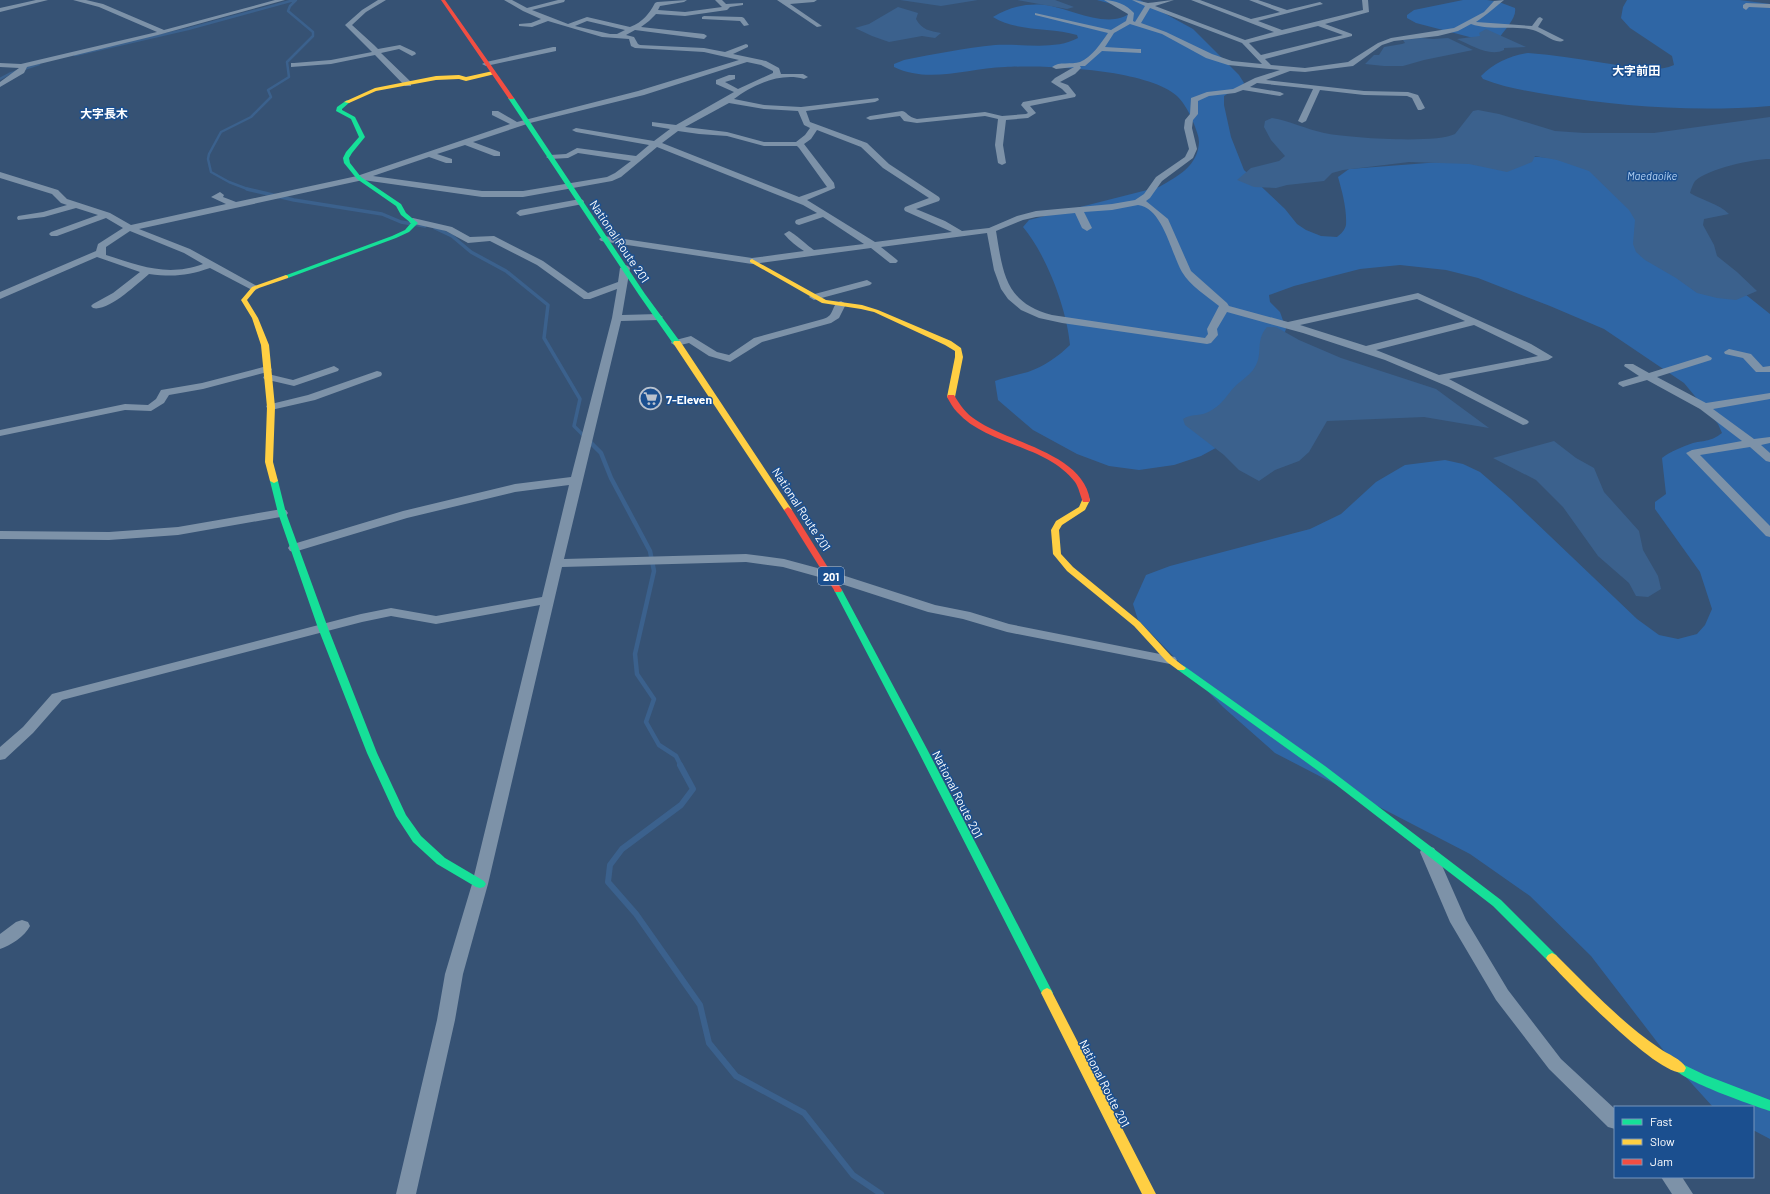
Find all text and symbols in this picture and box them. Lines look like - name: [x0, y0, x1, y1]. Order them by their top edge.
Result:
- district label: 大字前田: [1612, 63, 1660, 77]
- district label: 大字長木: [80, 106, 128, 120]
- water label: Maedaoike: [1627, 169, 1677, 182]
- street label: National Route 201: [587, 197, 653, 285]
- supermarket icon: 7-Eleven: [638, 386, 664, 412]
- place label: 7-Eleven: [666, 392, 712, 406]
- street label: National Route 201: [770, 465, 834, 553]
- road number: 201: [818, 567, 844, 585]
- street label: National Route 201: [930, 748, 986, 840]
- street label: National Route 201: [1077, 1037, 1133, 1129]
- legend: [1614, 1106, 1754, 1178]
- text: Fast: [1650, 1114, 1673, 1128]
- text: Slow: [1650, 1134, 1675, 1148]
- text: Jam: [1650, 1154, 1673, 1168]

